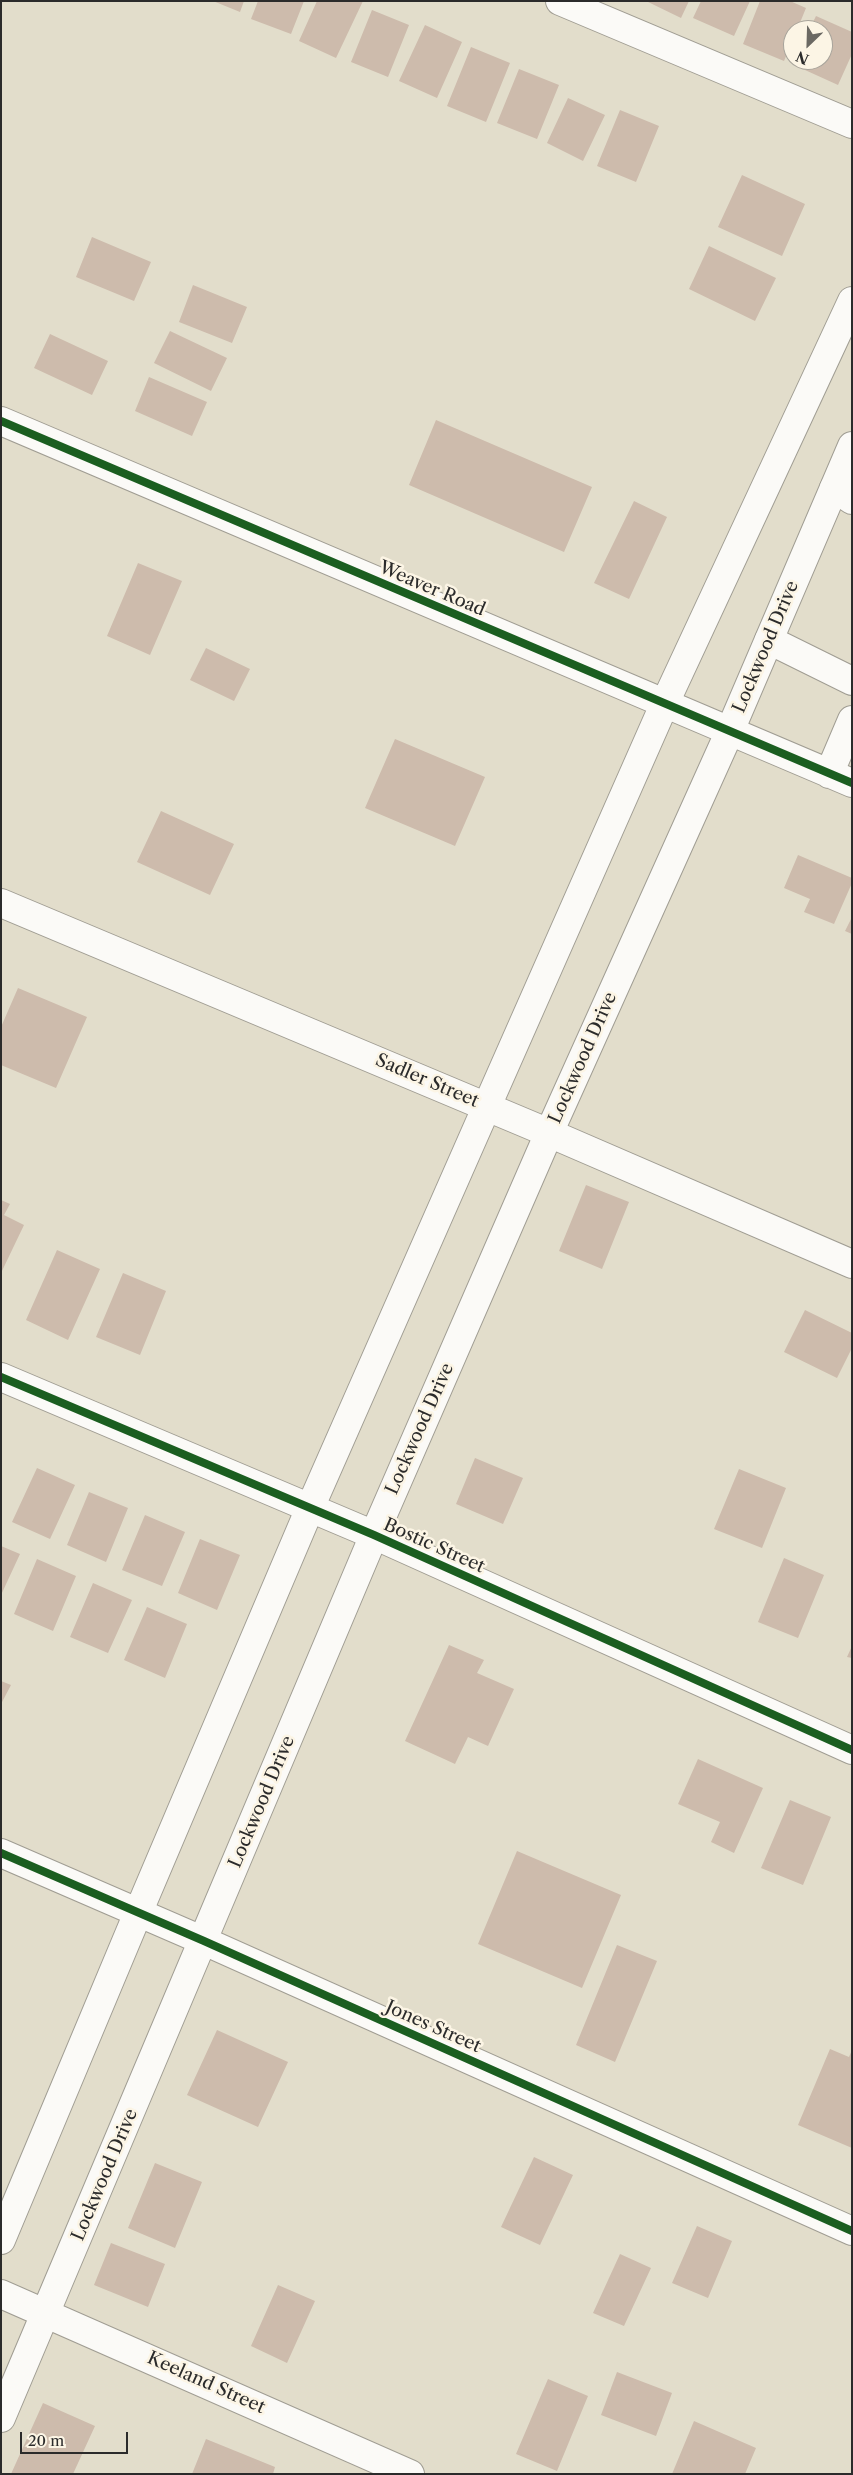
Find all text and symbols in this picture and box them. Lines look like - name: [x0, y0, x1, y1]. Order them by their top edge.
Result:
- north arrow: [783, 20, 833, 70]
- text: N: [793, 47, 812, 68]
- street label: Weaver Road: [376, 557, 488, 621]
- street label: Lockwood Drive: [728, 578, 804, 716]
- street label: Lockwood Drive: [544, 989, 622, 1127]
- street label: Sadler Street: [372, 1050, 482, 1112]
- street label: Lockwood Drive: [381, 1360, 459, 1498]
- street label: Bostic Street: [380, 1514, 488, 1578]
- street label: Lockwood Drive: [224, 1733, 300, 1871]
- street label: Jones Street: [382, 1996, 484, 2058]
- street label: Lockwood Drive: [67, 2106, 143, 2244]
- street label: Keeland Street: [144, 2347, 268, 2419]
- scale bar: [22, 2422, 130, 2454]
- text: 20 m: [28, 2431, 64, 2450]

